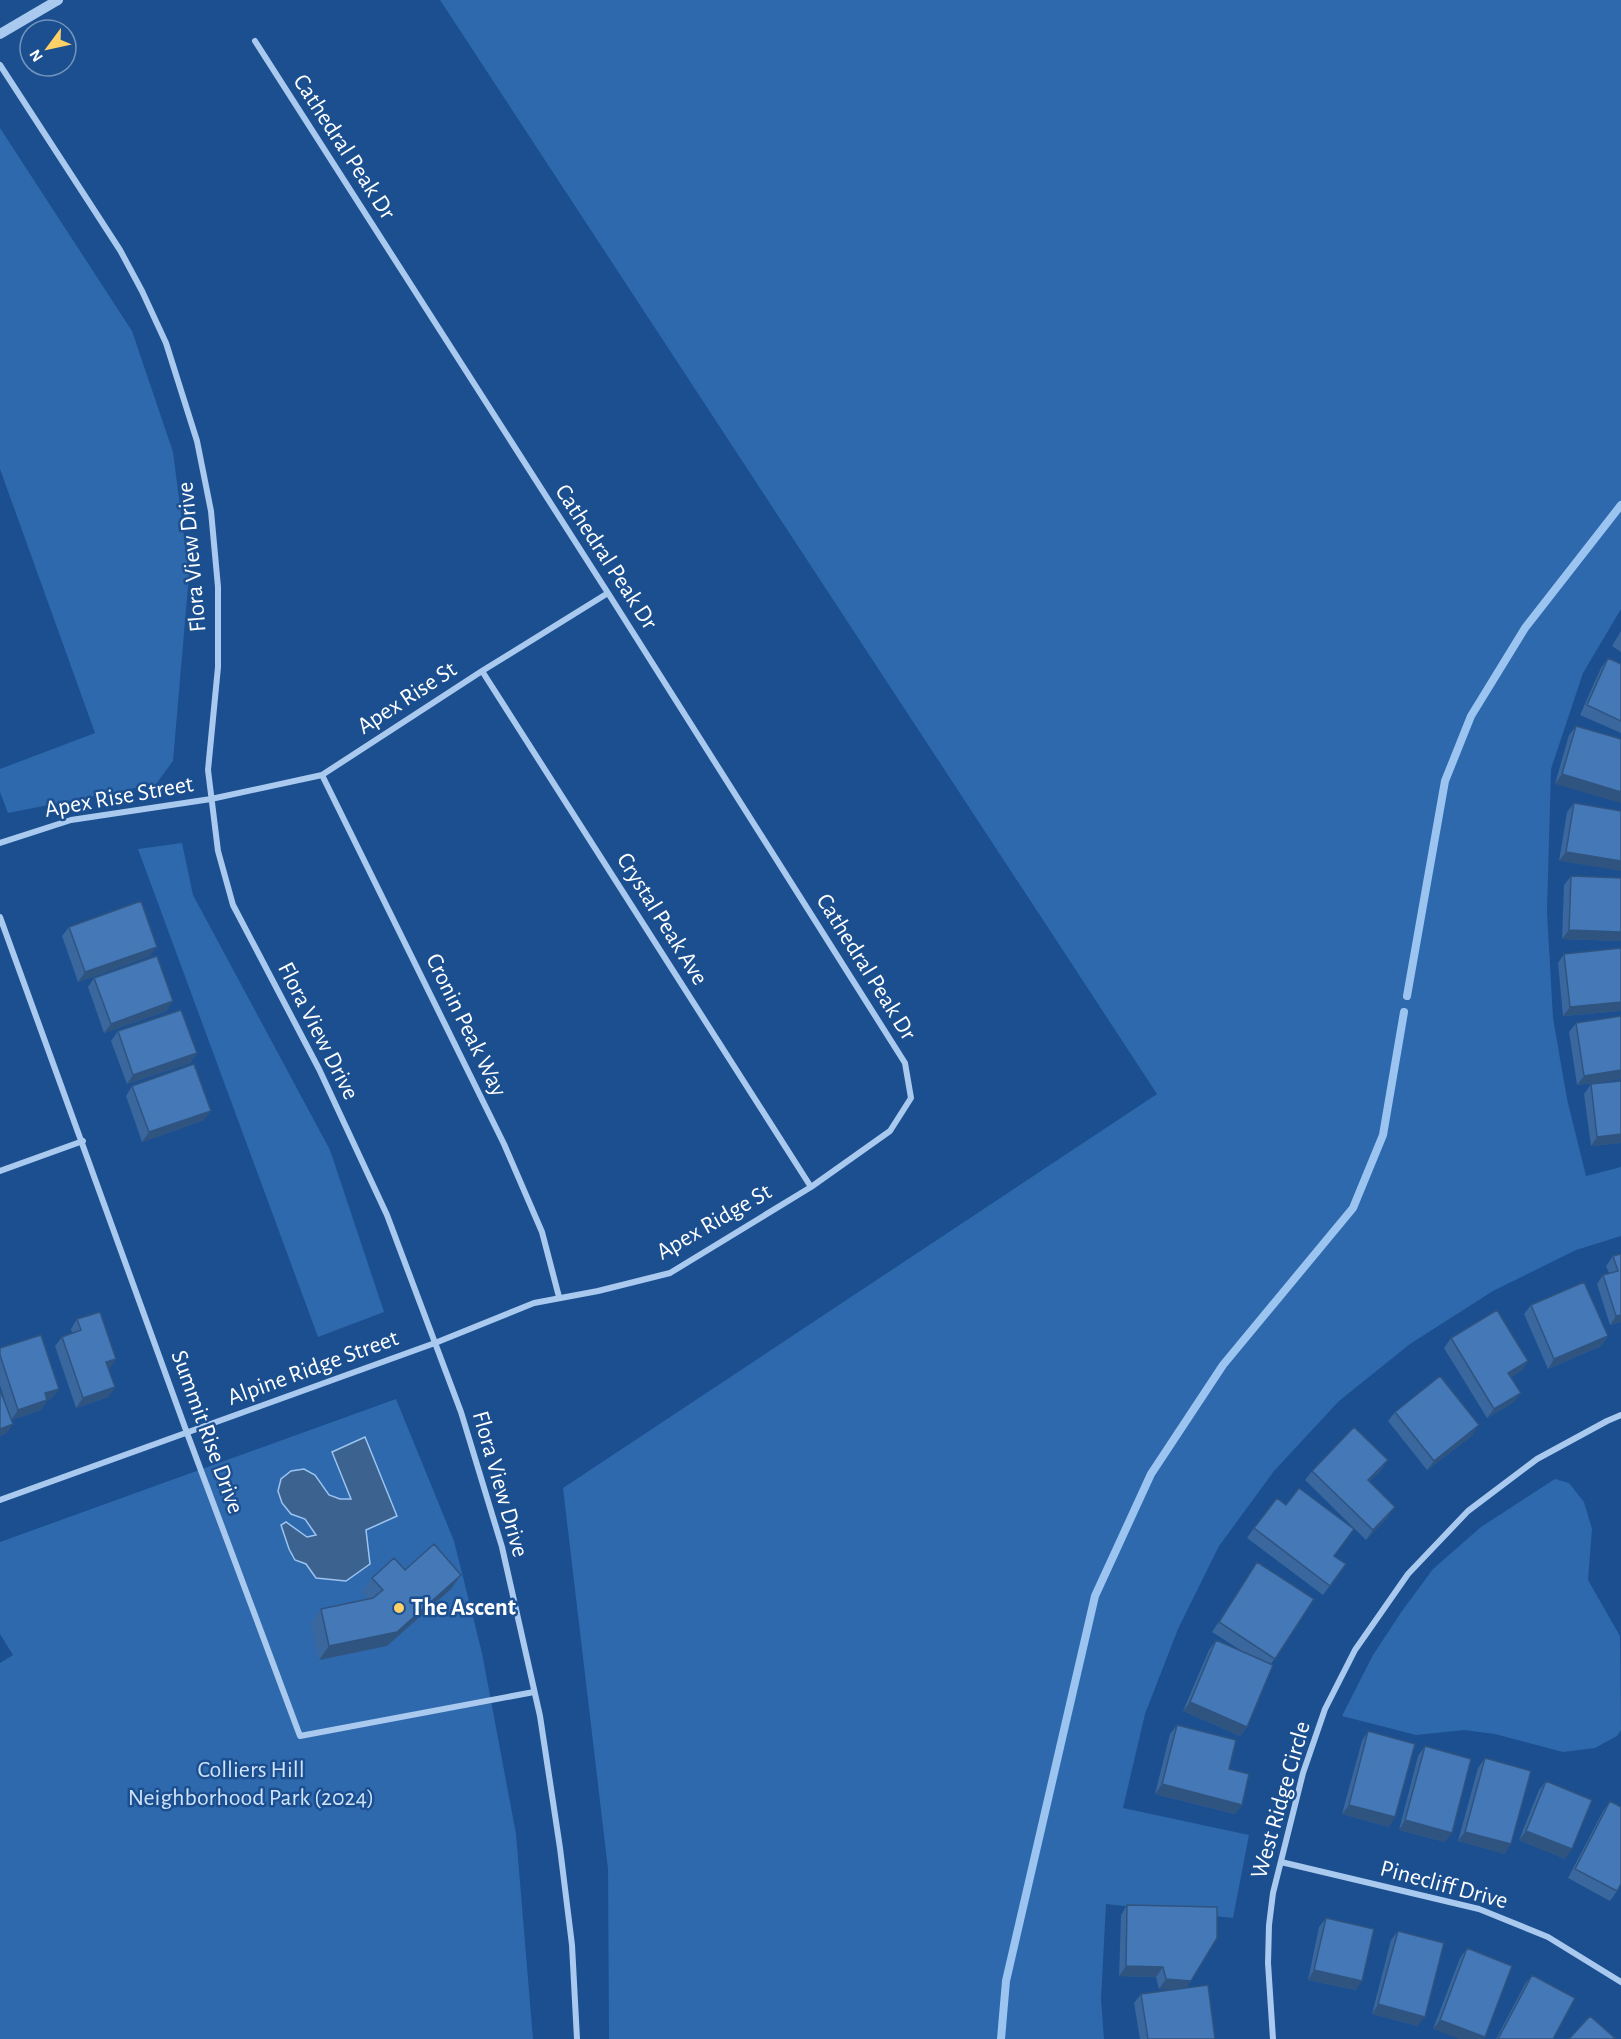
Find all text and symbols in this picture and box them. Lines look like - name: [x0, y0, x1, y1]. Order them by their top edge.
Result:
- north arrow: [18, 18, 78, 78]
- text: N: [27, 47, 46, 65]
- street label: Cathedral Peak Dr: [288, 70, 400, 224]
- street label: Cathedral Peak Dr: [550, 480, 662, 634]
- street label: Flora View Drive: [173, 481, 211, 633]
- street label: Apex Rise St: [353, 657, 461, 739]
- street label: Apex Rise Street: [43, 772, 196, 822]
- street label: Crystal Peak Ave: [612, 849, 712, 989]
- street label: Cathedral Peak Dr: [811, 890, 921, 1045]
- street label: Cronin Peak Way: [421, 950, 511, 1100]
- street label: Flora View Drive: [273, 958, 363, 1104]
- street label: Apex Ridge St: [652, 1179, 776, 1264]
- street label: Alpine Ridge Street: [224, 1326, 402, 1410]
- street label: Summit Rise Drive: [166, 1347, 248, 1517]
- street label: Flora View Drive: [468, 1408, 532, 1560]
- place label: The Ascent: [411, 1596, 516, 1620]
- marker: The Ascent: [392, 1601, 406, 1615]
- street label: West Ridge Circle: [1247, 1719, 1315, 1881]
- park label: Colliers Hill Neighborhood Park (2024): [128, 1758, 374, 1810]
- street label: Pinecliff Drive: [1378, 1856, 1510, 1914]

